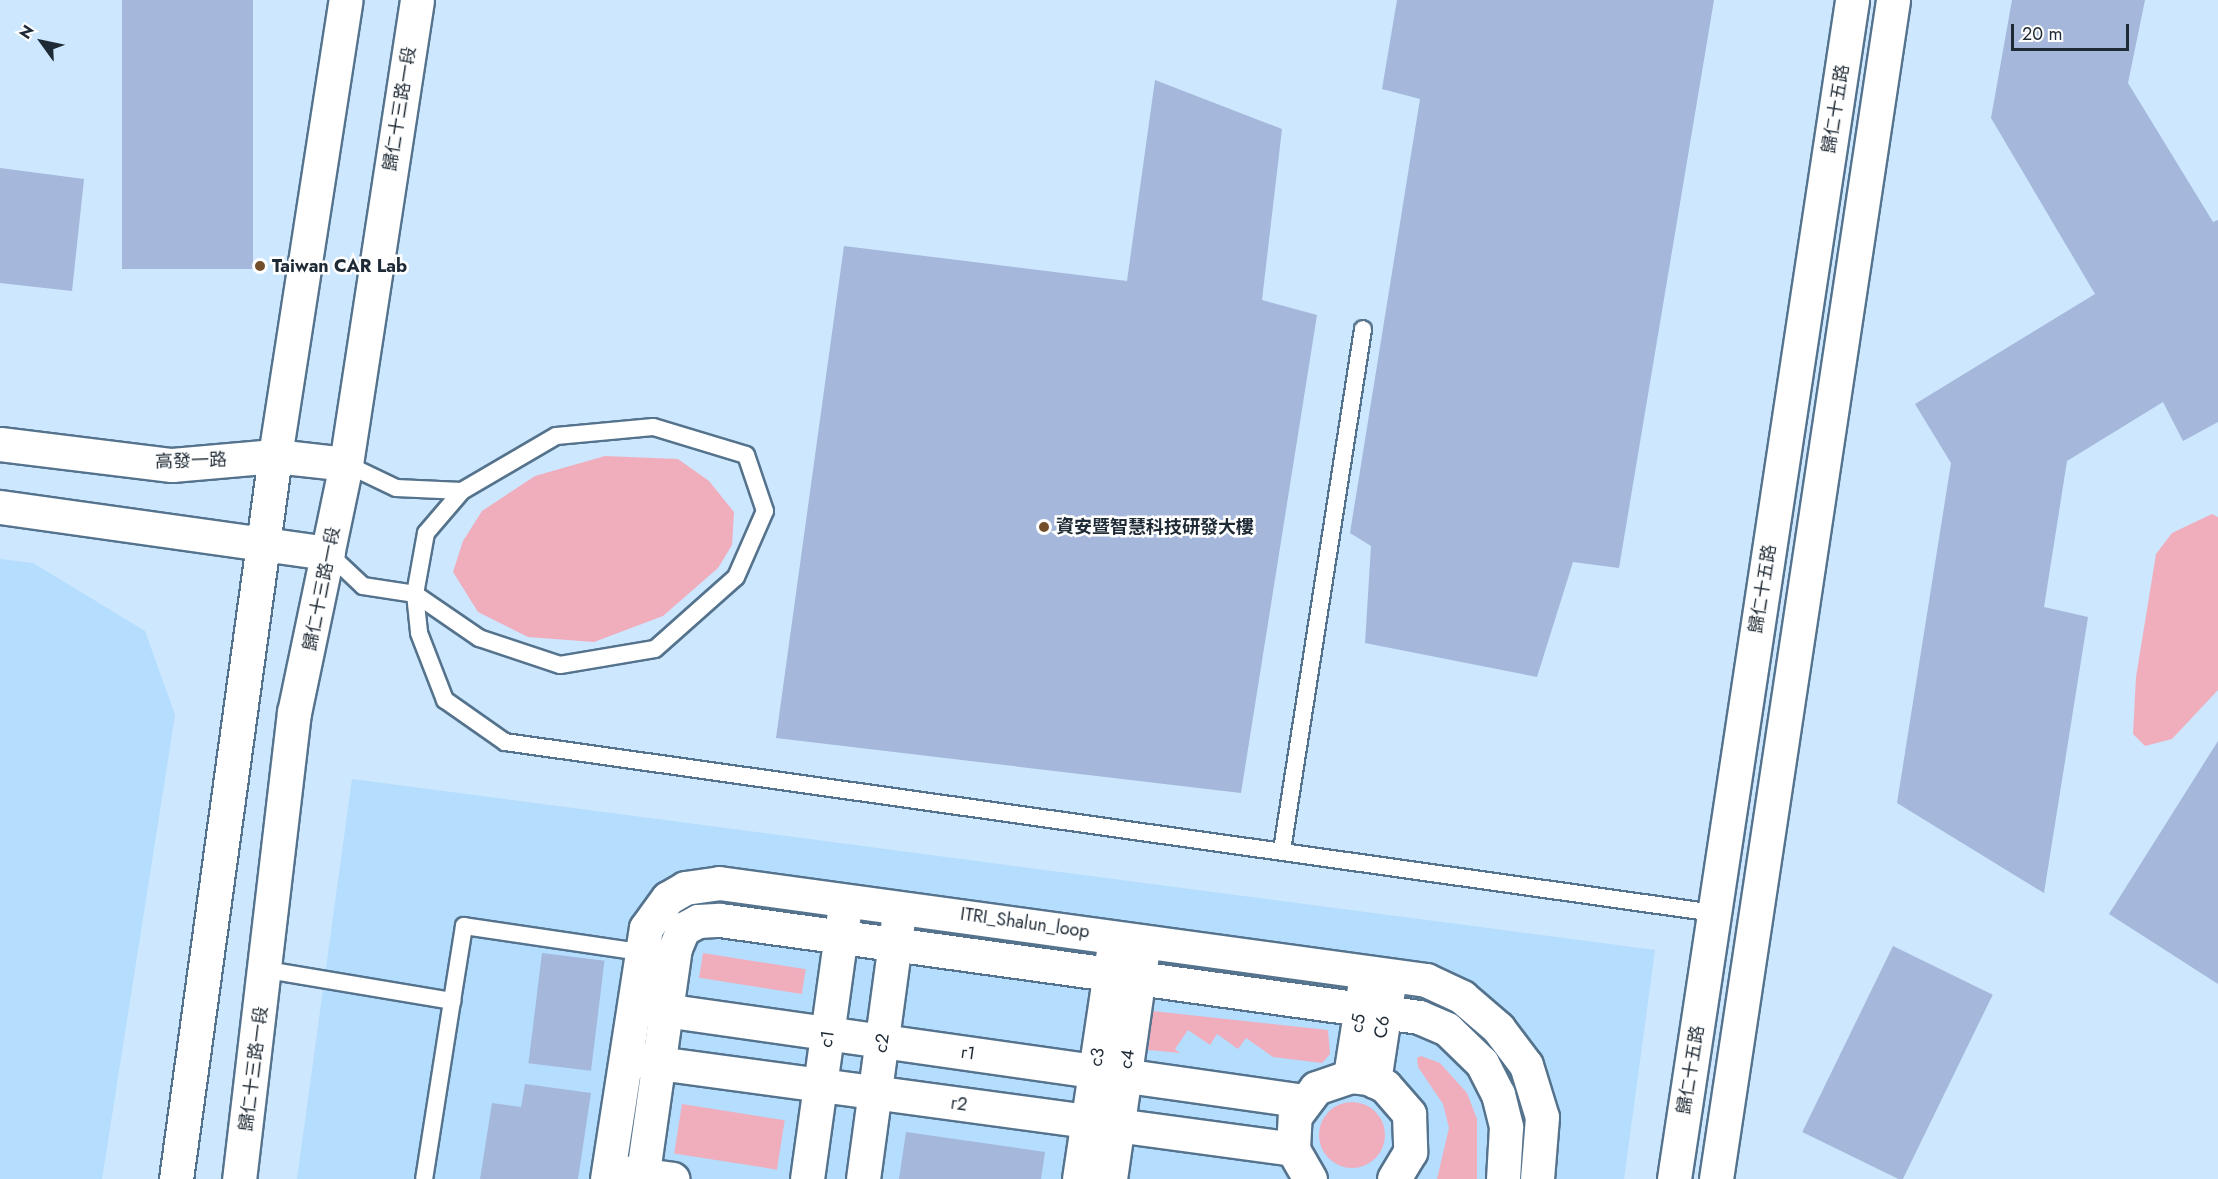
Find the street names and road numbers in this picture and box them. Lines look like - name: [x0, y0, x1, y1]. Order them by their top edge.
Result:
- street label: 歸仁十三路一段: [379, 45, 421, 173]
- street label: 歸仁十五路: [1818, 63, 1854, 155]
- street label: 高發一路: [155, 449, 227, 473]
- street label: 歸仁十三路一段: [299, 525, 345, 653]
- street label: 歸仁十五路: [1745, 543, 1781, 635]
- street label: ITRI_Shalun_loop: [959, 903, 1091, 943]
- street label: 歸仁十三路一段: [236, 1005, 272, 1133]
- street label: c5: [1346, 1012, 1370, 1034]
- street label: C6: [1370, 1014, 1394, 1040]
- street label: 歸仁十五路: [1673, 1024, 1709, 1116]
- street label: c1: [815, 1029, 839, 1049]
- street label: c2: [870, 1032, 894, 1054]
- street label: r1: [959, 1041, 977, 1065]
- street label: c3: [1085, 1046, 1109, 1068]
- street label: c4: [1115, 1048, 1139, 1070]
- street label: r2: [949, 1092, 969, 1116]

